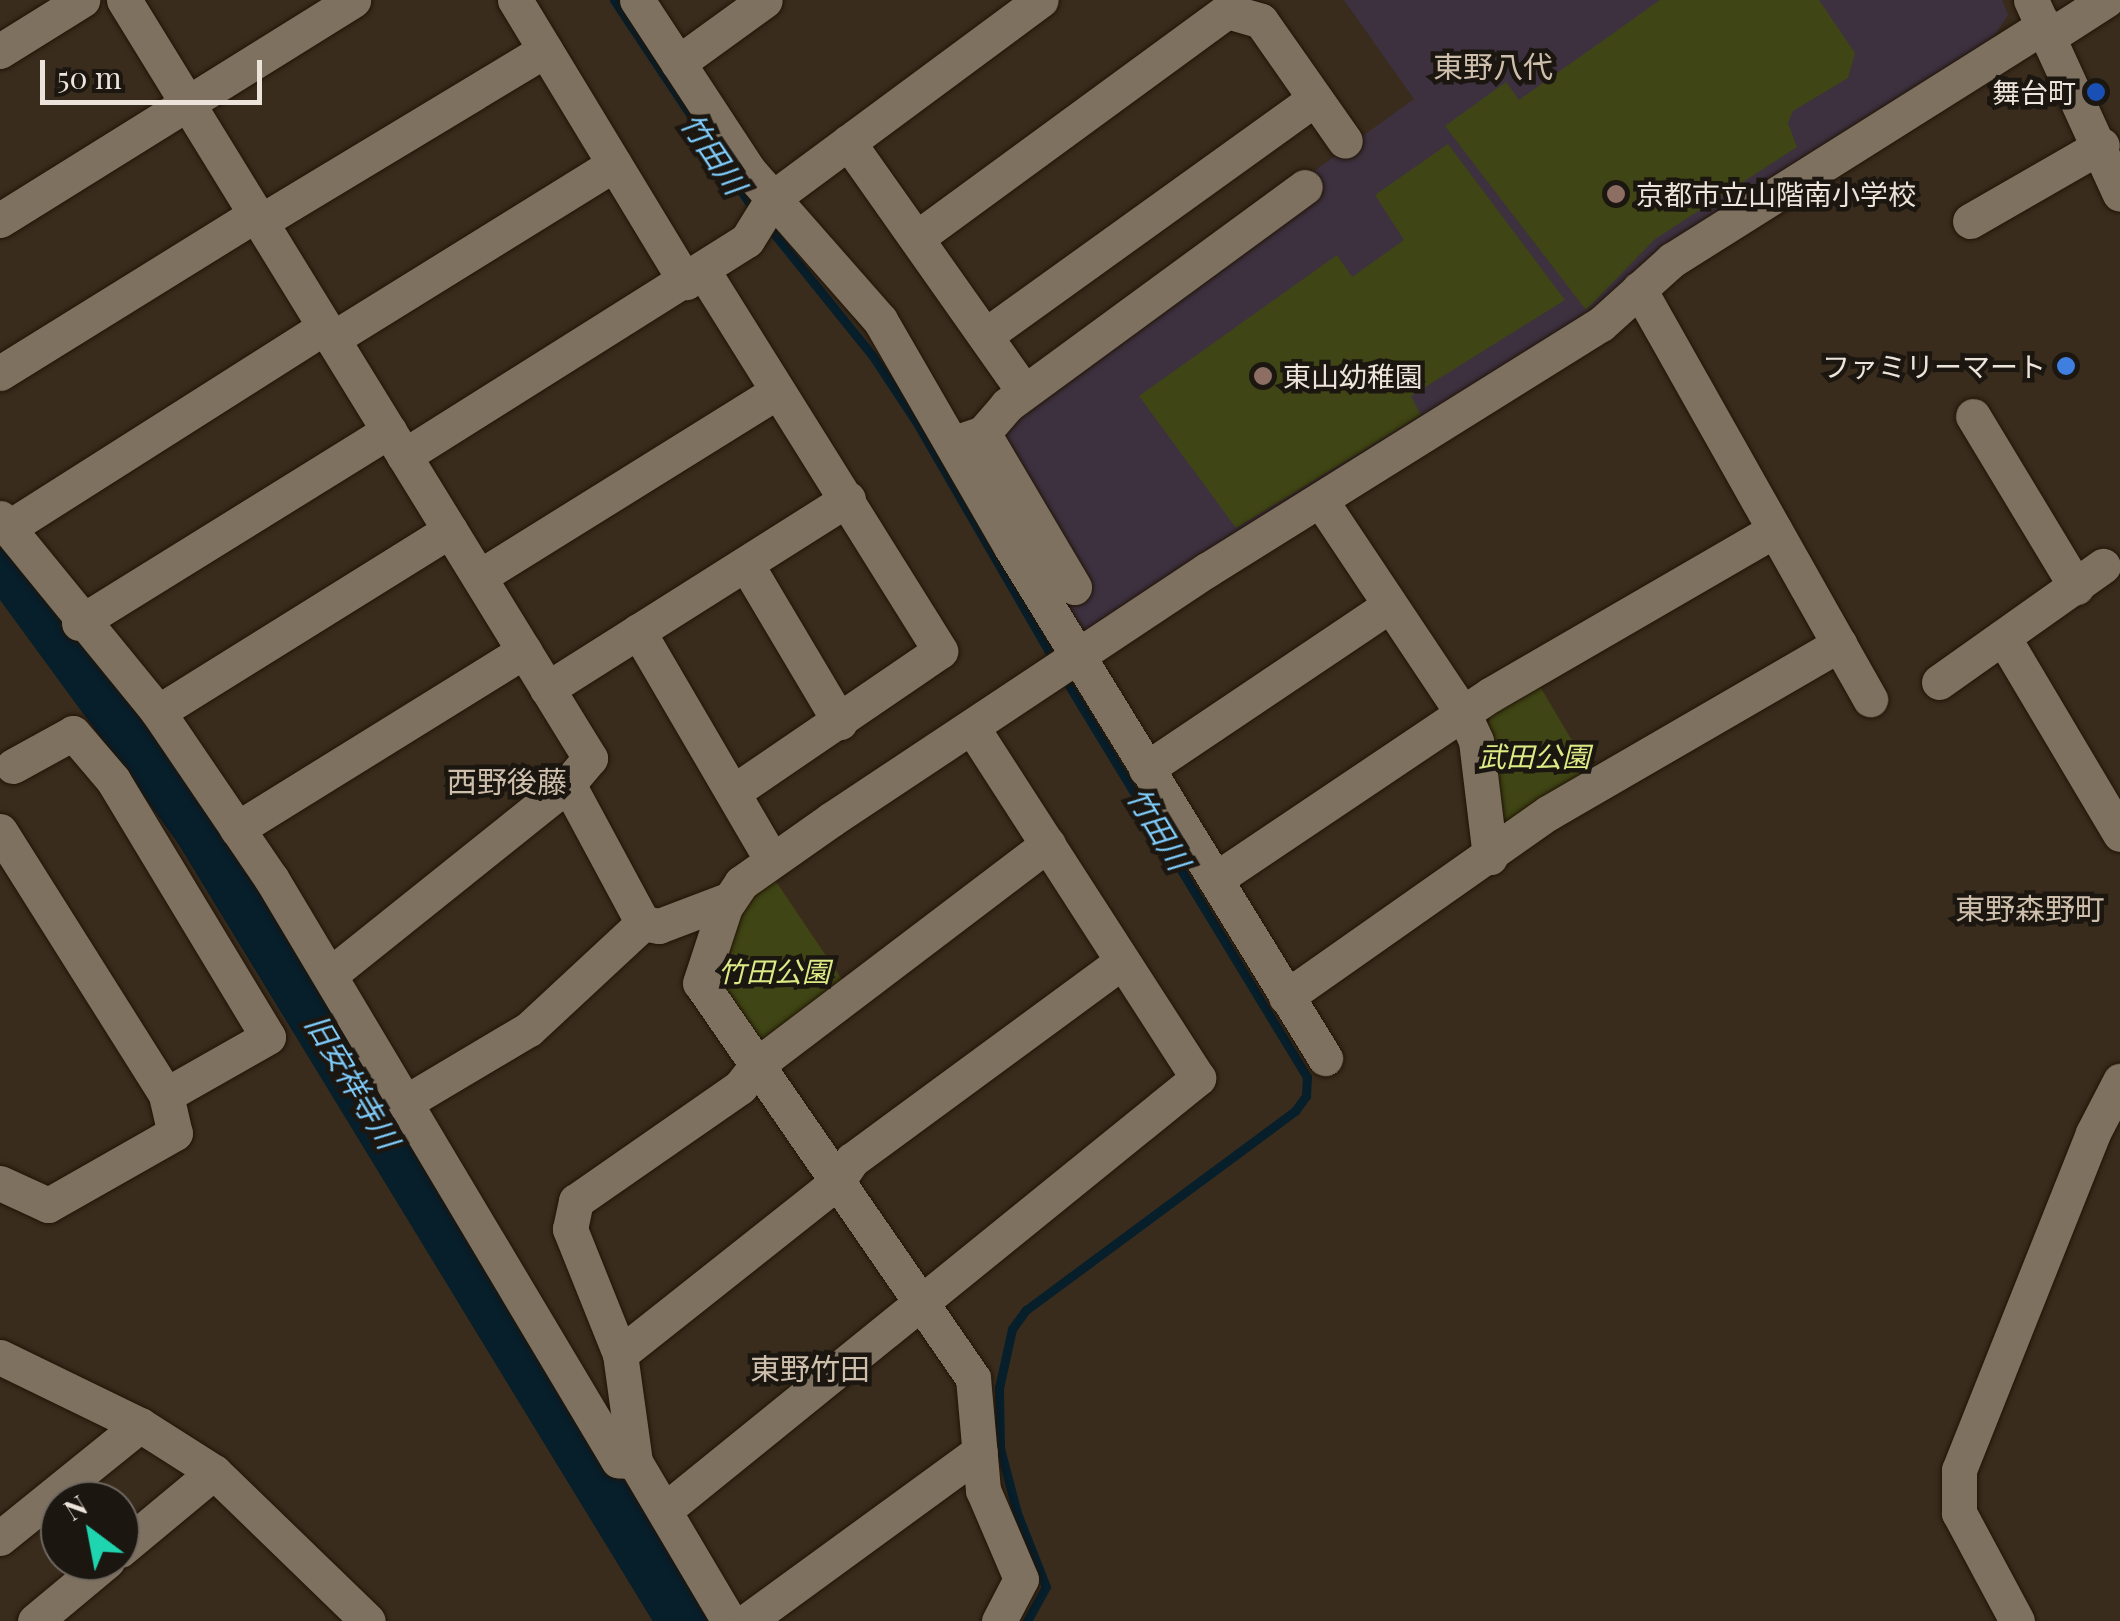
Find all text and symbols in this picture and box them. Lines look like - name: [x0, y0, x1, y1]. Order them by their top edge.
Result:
- scale bar: [45, 40, 268, 102]
- district label: 東野八代: [1433, 48, 1553, 84]
- text: 50 m: [57, 57, 122, 97]
- place label: 舞台町: [1992, 75, 2076, 109]
- marker: 舞台町: [2085, 81, 2107, 103]
- water label: 竹田川: [674, 106, 754, 200]
- place label: 京都市立山階南小学校: [1636, 177, 1916, 211]
- marker: 京都市立山階南小学校: [1605, 183, 1627, 205]
- place label: ファミリーマート: [1822, 349, 2046, 383]
- marker: ファミリーマート: [2055, 355, 2077, 377]
- place label: 東山幼稚園: [1283, 359, 1423, 393]
- marker: 東山幼稚園: [1252, 365, 1274, 387]
- park label: 武田公園: [1478, 739, 1590, 773]
- district label: 西野後藤: [447, 763, 567, 799]
- water label: 竹田川: [1120, 780, 1198, 876]
- district label: 東野森野町: [1955, 890, 2105, 926]
- park label: 竹田公園: [718, 954, 830, 988]
- water label: 旧安祥寺川: [299, 1007, 407, 1155]
- district label: 東野竹田: [750, 1350, 870, 1386]
- north arrow: [40, 1481, 140, 1581]
- text: N: [57, 1486, 93, 1528]

